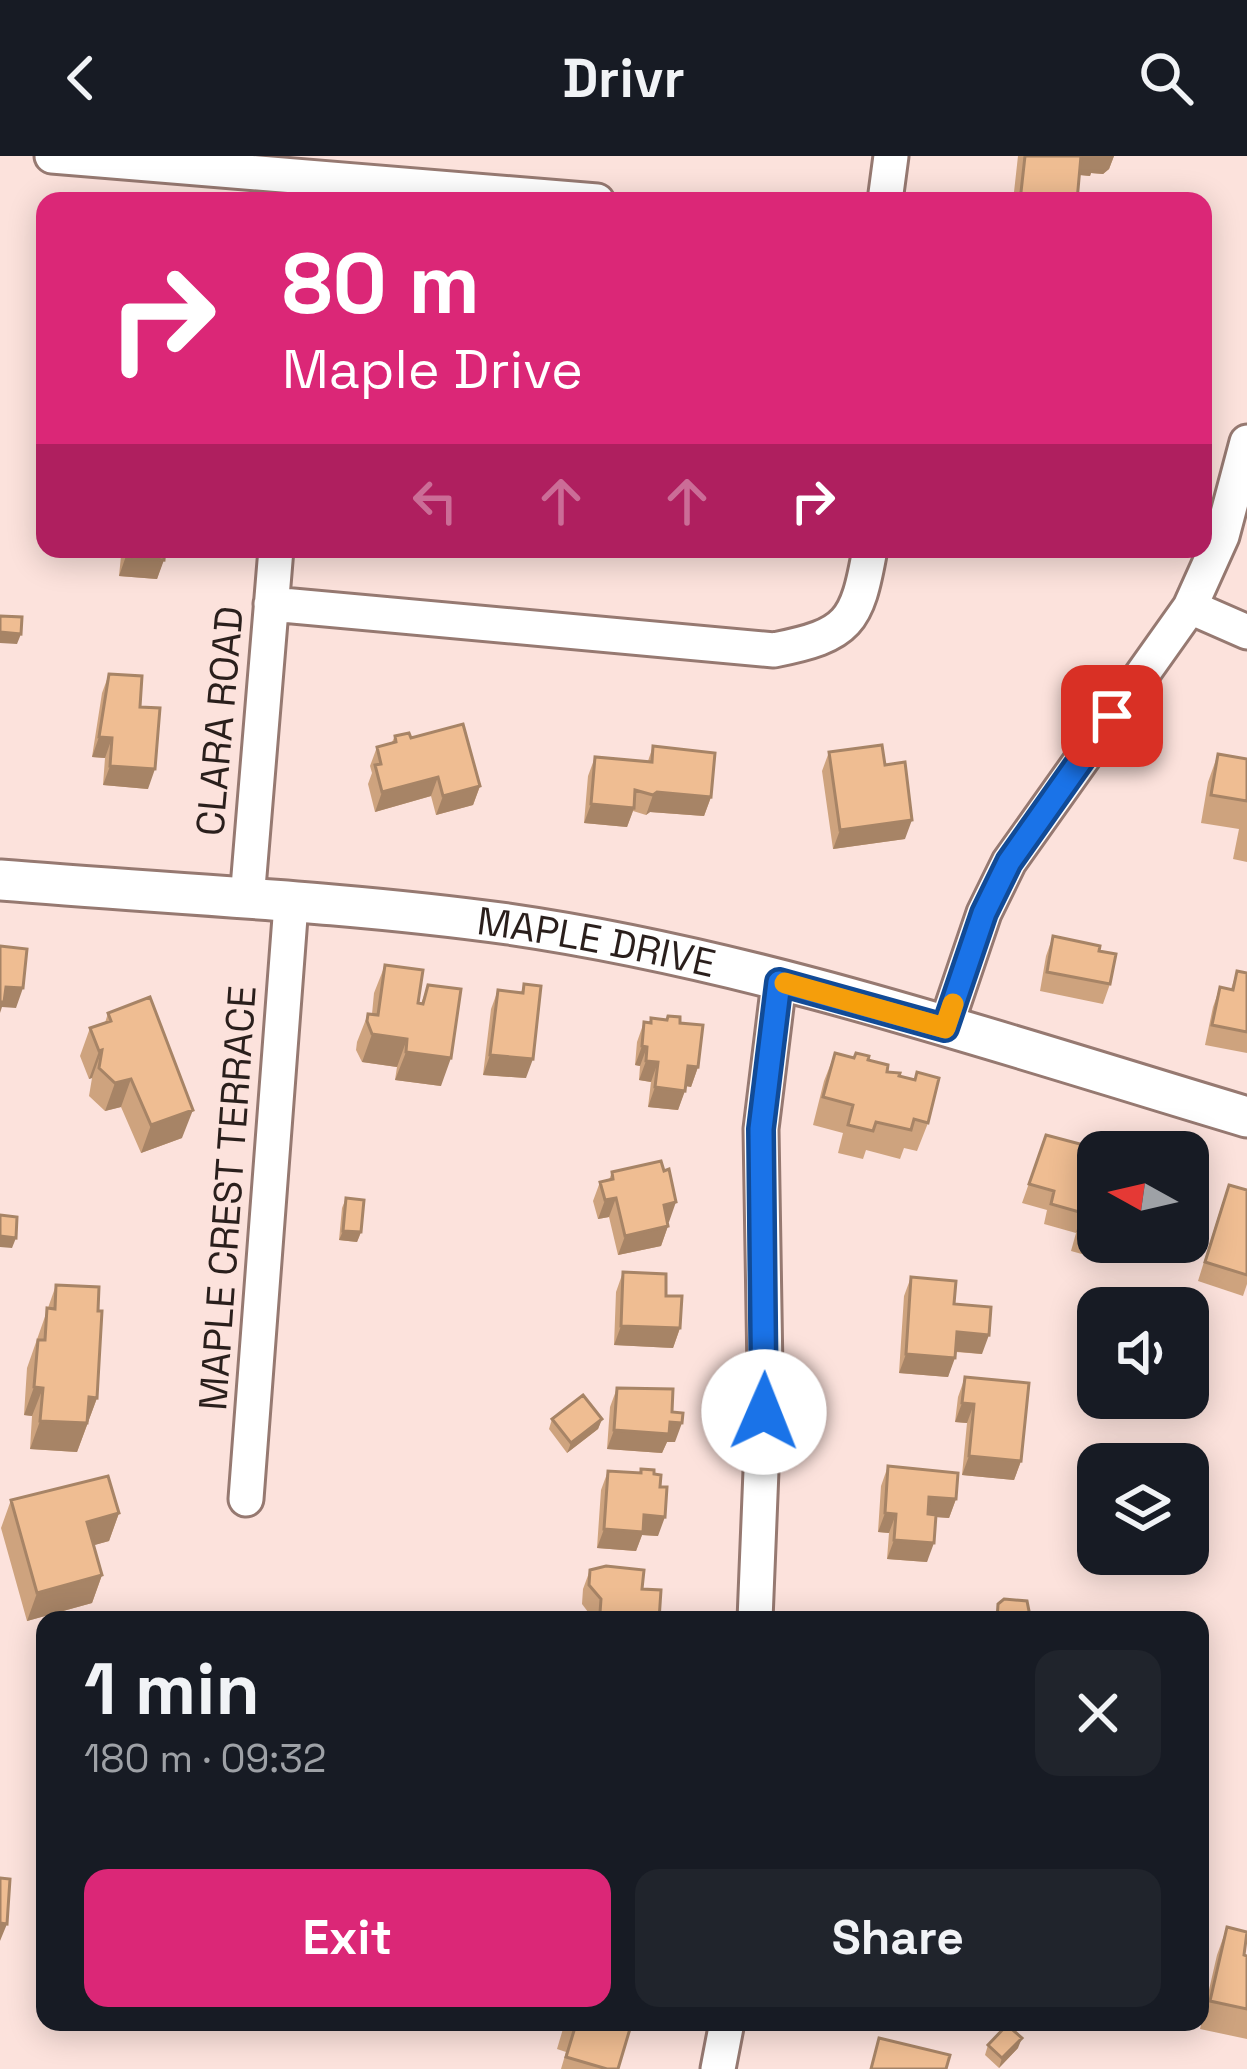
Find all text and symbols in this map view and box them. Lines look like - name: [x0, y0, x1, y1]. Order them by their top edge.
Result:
- text: Drivr: [562, 44, 685, 113]
- icon: back: [48, 45, 114, 111]
- icon: search: [1133, 45, 1199, 111]
- text: 80 m: [282, 230, 480, 338]
- icon: right: [84, 240, 240, 396]
- text: Maple Drive: [282, 335, 583, 404]
- icon: left: [402, 468, 468, 534]
- icon: ahead: [528, 468, 594, 534]
- icon: ahead: [654, 468, 720, 534]
- icon: right: [780, 468, 846, 534]
- street label: CLARA ROAD: [185, 604, 254, 838]
- pin: [1061, 665, 1163, 767]
- icon: arrive: [1079, 683, 1145, 749]
- street label: MAPLE DRIVE: [474, 896, 720, 988]
- street label: MAPLE CREST TERRACE: [188, 984, 267, 1412]
- north arrow: [1077, 1131, 1209, 1263]
- map controls: [1077, 1131, 1209, 1575]
- button: sound: [1077, 1287, 1209, 1419]
- position arrow: [701, 1349, 827, 1475]
- button: layers: [1077, 1443, 1209, 1575]
- text: 1 min: [84, 1643, 260, 1735]
- button: close: [1035, 1650, 1161, 1776]
- text: 180 m · 09:32: [84, 1734, 326, 1783]
- button: Exit: [84, 1869, 611, 2007]
- button: Share: [635, 1869, 1161, 2007]

